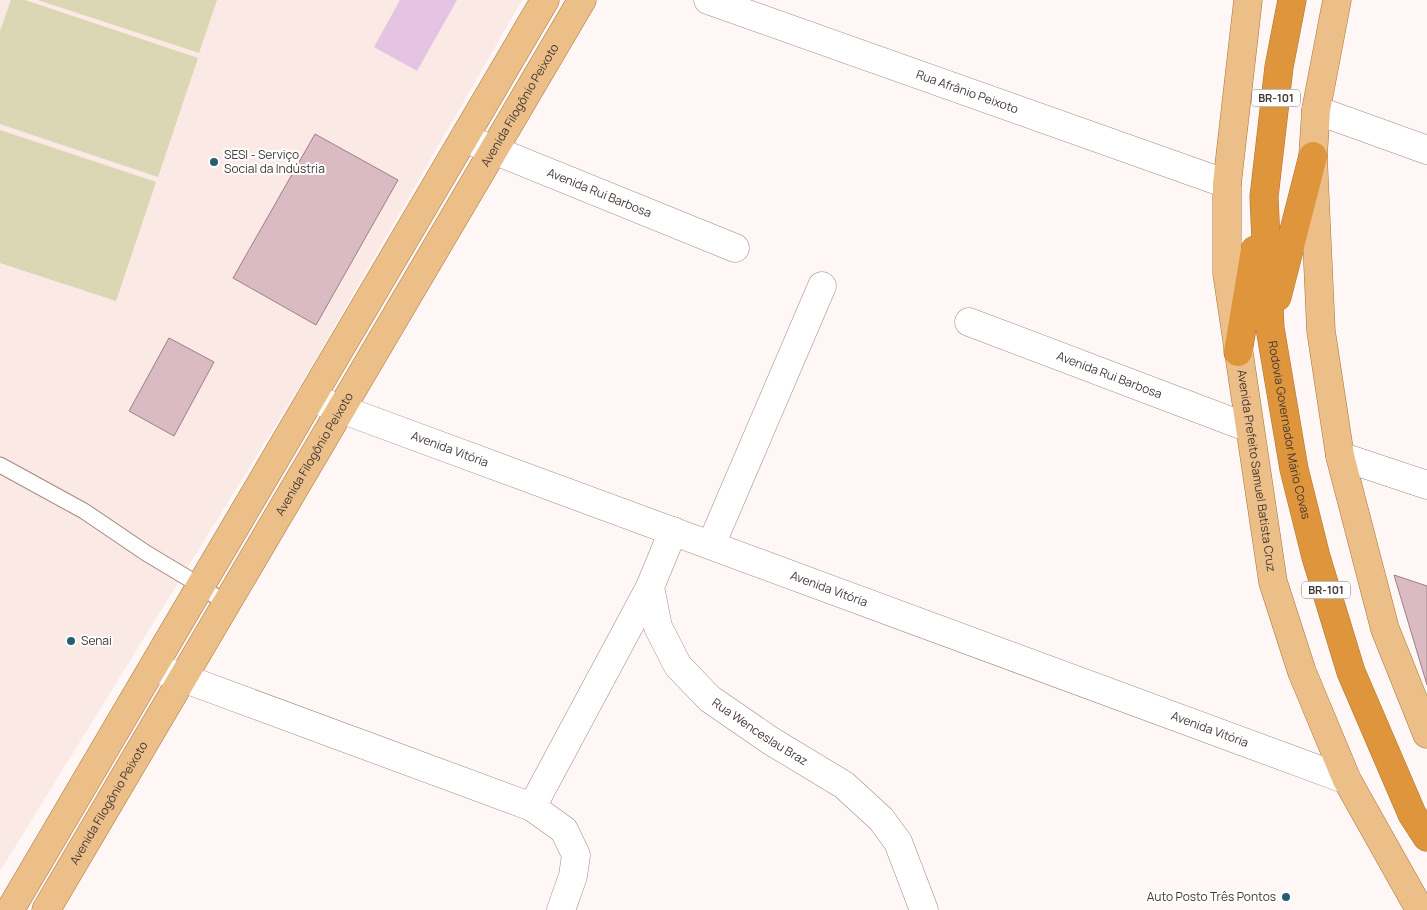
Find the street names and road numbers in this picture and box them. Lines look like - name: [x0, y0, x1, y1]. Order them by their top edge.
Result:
- street label: Avenida Filogônio Peixoto: [477, 40, 563, 170]
- street label: Rua Afrânio Peixoto: [914, 65, 1021, 117]
- road number: BR-101: [1252, 90, 1300, 106]
- street label: Avenida Rui Barbosa: [545, 164, 654, 221]
- street label: Rodovia Governador Mário Covas: [1264, 339, 1315, 521]
- street label: Avenida Rui Barbosa: [1054, 347, 1165, 402]
- street label: Avenida Prefeito Samuel Batista Cruz: [1233, 368, 1280, 573]
- street label: Avenida Filogônio Peixoto: [271, 389, 357, 519]
- street label: Avenida Vitória: [409, 427, 491, 471]
- street label: Avenida Vitória: [788, 566, 870, 611]
- road number: BR-101: [1302, 582, 1350, 598]
- street label: Rua Wenceslau Braz: [709, 694, 811, 769]
- street label: Avenida Vitória: [1169, 707, 1251, 751]
- street label: Avenida Filogônio Peixoto: [66, 738, 151, 868]

